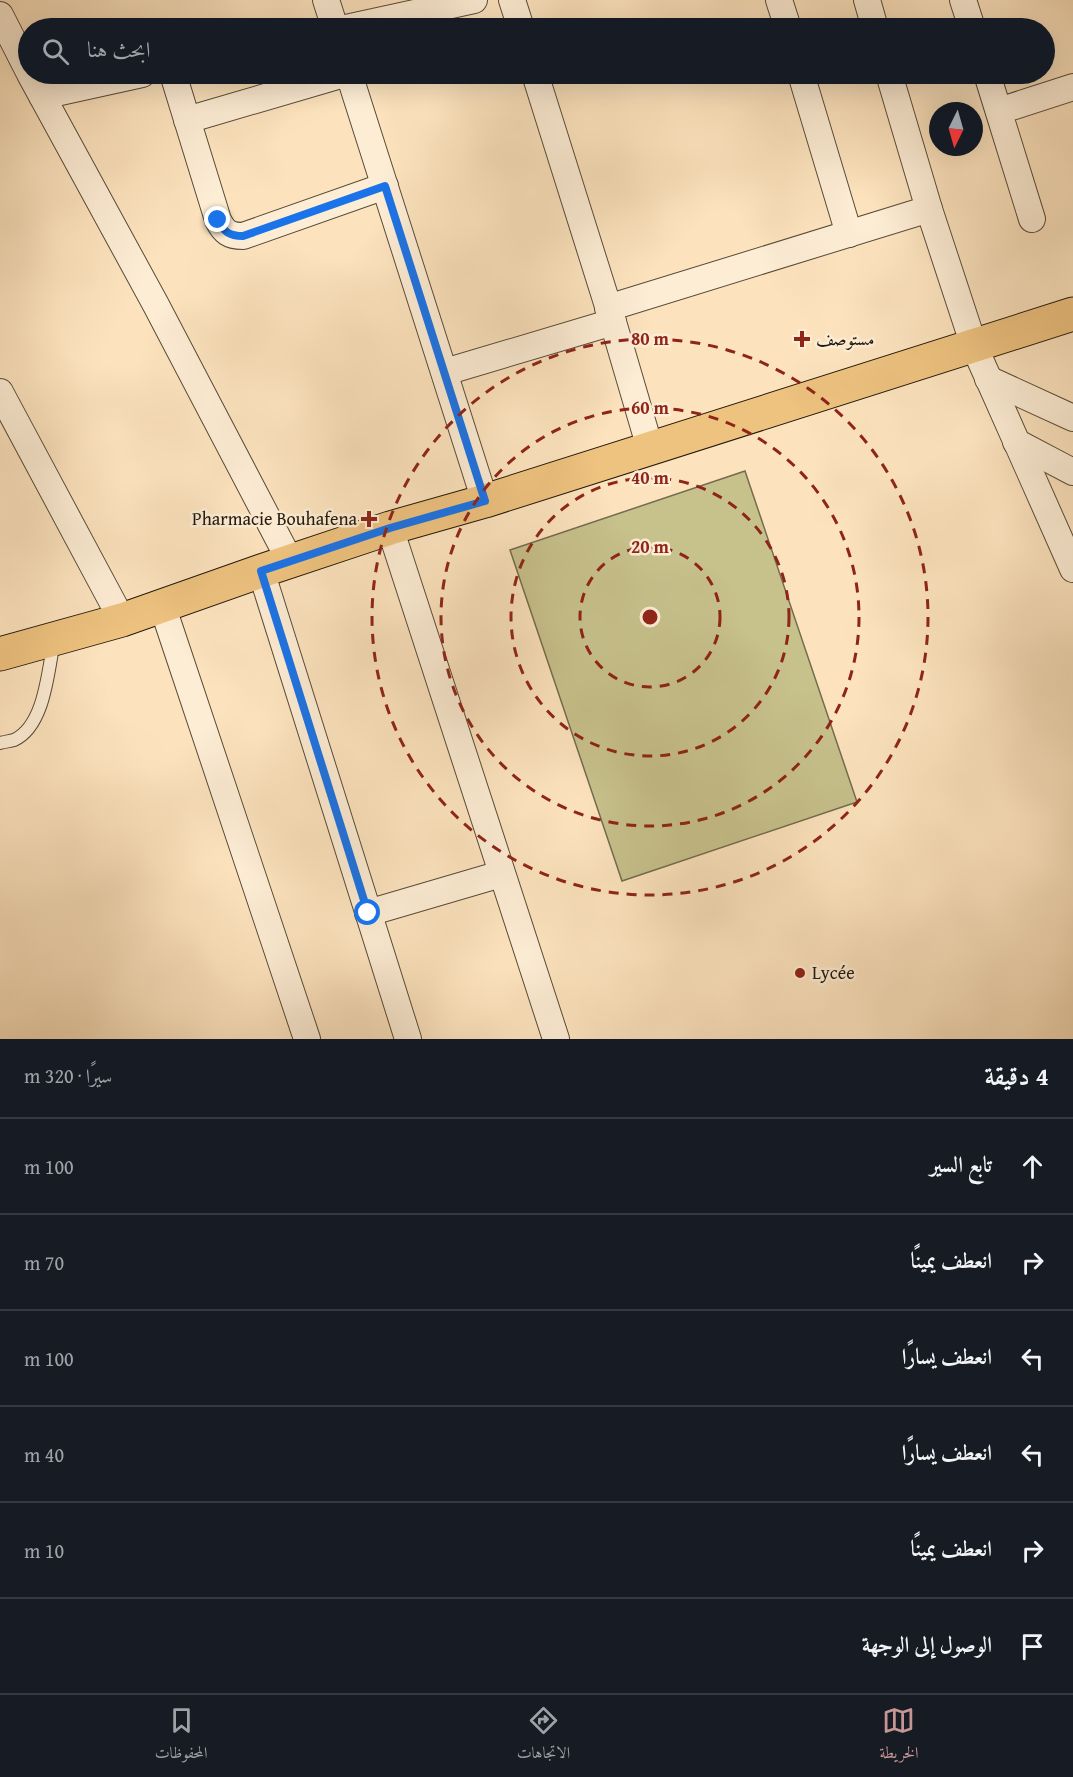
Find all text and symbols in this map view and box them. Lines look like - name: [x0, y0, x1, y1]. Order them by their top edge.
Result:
- search box: [18, 18, 1055, 84]
- text: ابحث هنا: [87, 33, 151, 65]
- icon: search: [39, 35, 72, 68]
- north arrow: [929, 102, 983, 156]
- route end: [204, 206, 230, 232]
- text: 80 m: [631, 325, 670, 352]
- place label: مستوصف: [816, 325, 874, 352]
- marker: مستوصف: [793, 330, 811, 348]
- text: 60 m: [631, 394, 670, 421]
- text: 40 m: [631, 464, 670, 491]
- place label: Pharmacie Bouhafena: [192, 505, 357, 532]
- marker: Pharmacie Bouhafena: [362, 512, 376, 526]
- text: 20 m: [631, 533, 670, 560]
- centre of rings: [640, 607, 660, 627]
- route start: [354, 899, 380, 925]
- place label: Lycée: [812, 959, 855, 986]
- marker: Lycée: [793, 966, 807, 980]
- text: 4 دقيقة: [984, 1056, 1049, 1095]
- text: سيرًا · 320 m: [24, 1061, 112, 1090]
- text: تابع السير: [930, 1148, 992, 1180]
- icon: ahead: [1016, 1150, 1049, 1183]
- text: 100 m: [24, 1152, 74, 1181]
- text: انعطف يمينًا: [911, 1244, 992, 1276]
- icon: right: [1016, 1246, 1049, 1279]
- text: 70 m: [24, 1248, 64, 1277]
- text: انعطف يسارًا: [902, 1340, 992, 1372]
- icon: left: [1016, 1342, 1049, 1375]
- text: 100 m: [24, 1344, 74, 1373]
- text: انعطف يسارًا: [902, 1436, 992, 1468]
- icon: left: [1016, 1438, 1049, 1471]
- text: 40 m: [24, 1440, 64, 1469]
- text: انعطف يمينًا: [911, 1532, 992, 1564]
- icon: right: [1016, 1534, 1049, 1567]
- text: 10 m: [24, 1536, 64, 1565]
- text: الوصول إلى الوجهة: [862, 1628, 992, 1660]
- icon: arrive: [1016, 1630, 1049, 1663]
- tab: المحفوظات: [155, 1704, 207, 1768]
- tab: الاتجاهات: [517, 1704, 570, 1768]
- tab: الخريطة: [879, 1704, 918, 1768]

